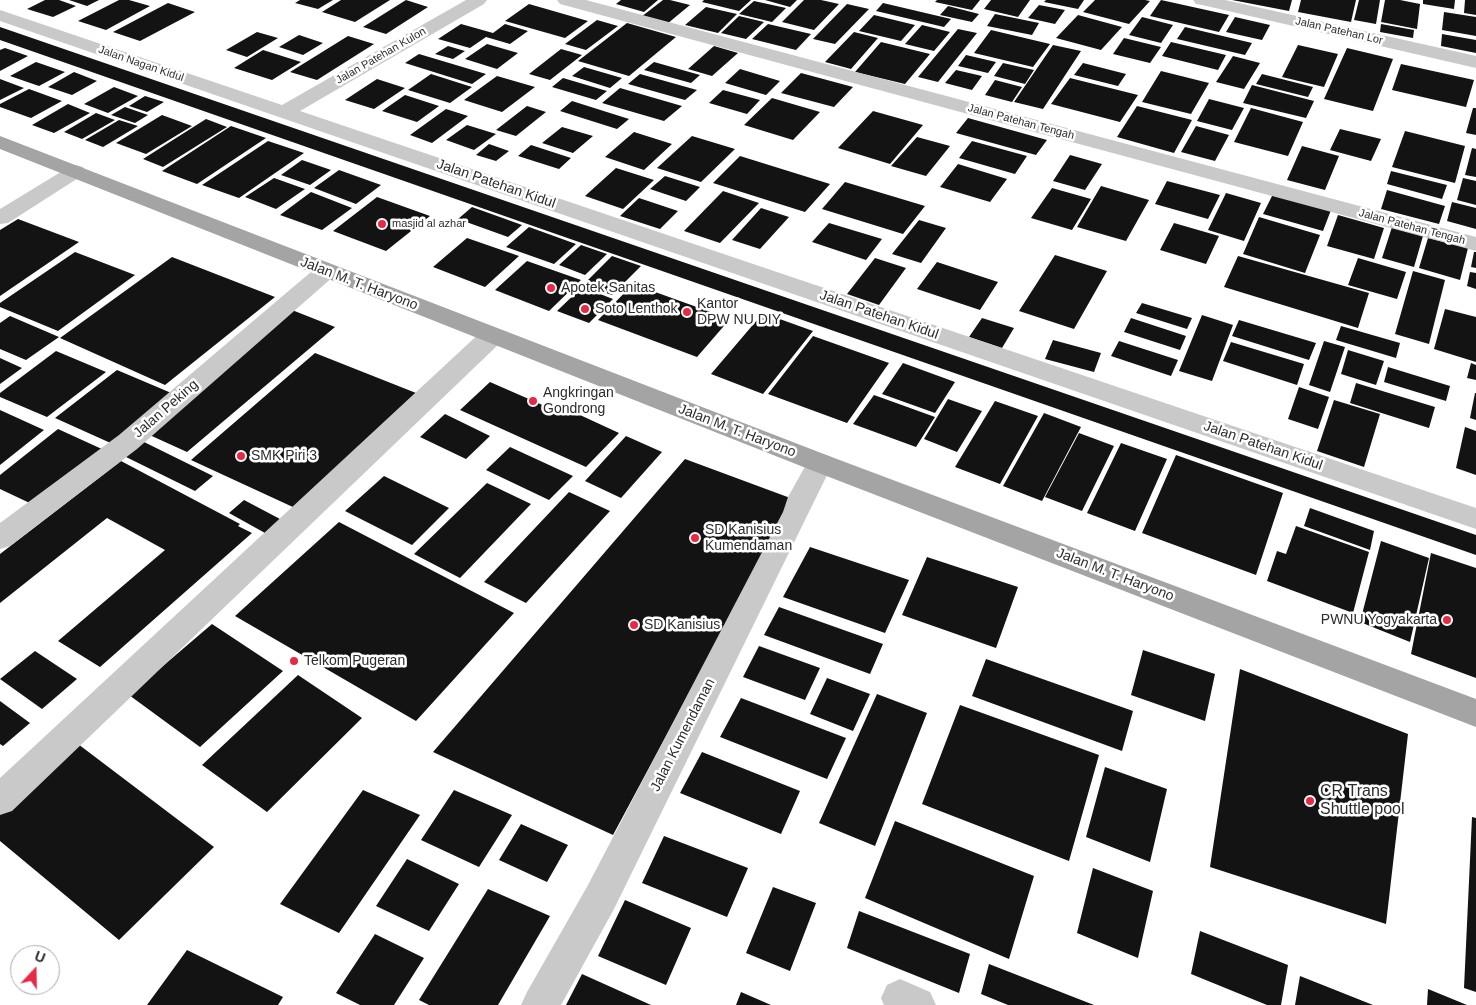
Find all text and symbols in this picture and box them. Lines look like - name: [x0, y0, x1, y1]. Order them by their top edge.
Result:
- street label: Jalan Patehan Lor: [1294, 15, 1384, 47]
- street label: Jalan Patehan Kulon: [334, 25, 428, 87]
- street label: Jalan Nagan Kidul: [97, 43, 185, 85]
- street label: Jalan Patehan Tengah: [966, 101, 1076, 143]
- street label: Jalan Patehan Kidul: [434, 156, 558, 212]
- street label: Jalan Patehan Tengah: [1357, 206, 1467, 248]
- place label: masjid al azhar: [392, 217, 466, 231]
- marker: masjid al azhar: [376, 218, 388, 230]
- street label: Jalan M. T. Haryono: [298, 254, 420, 314]
- place label: Apotek Sanitas: [561, 280, 655, 296]
- marker: Apotek Sanitas: [545, 282, 557, 294]
- street label: Jalan Patehan Kidul: [817, 287, 941, 343]
- place label: Kantor DPW NU DIY: [697, 296, 781, 328]
- place label: Soto Lenthok: [595, 301, 678, 317]
- marker: Soto Lenthok: [579, 303, 591, 315]
- marker: Kantor DPW NU DIY: [681, 306, 693, 318]
- street label: Jalan Peking: [130, 376, 202, 442]
- place label: Angkringan Gondrong: [543, 385, 614, 418]
- marker: Angkringan Gondrong: [527, 395, 539, 407]
- street label: Jalan M. T. Haryono: [676, 401, 798, 461]
- street label: Jalan Patehan Kidul: [1201, 418, 1325, 474]
- place label: SMK Piri 3: [251, 448, 317, 464]
- marker: SMK Piri 3: [235, 450, 247, 462]
- place label: SD Kanisius Kumendaman: [705, 522, 792, 554]
- marker: SD Kanisius Kumendaman: [689, 532, 701, 544]
- street label: Jalan M. T. Haryono: [1054, 545, 1176, 605]
- place label: PWNU Yogyakarta: [1321, 612, 1437, 628]
- marker: PWNU Yogyakarta: [1441, 614, 1453, 626]
- place label: SD Kanisius: [644, 617, 720, 633]
- marker: SD Kanisius: [628, 619, 640, 631]
- place label: Telkom Pugeran: [304, 653, 405, 669]
- marker: Telkom Pugeran: [288, 655, 300, 667]
- street label: Jalan Kumendaman: [647, 676, 719, 794]
- place label: CR Trans Shuttle pool: [1320, 782, 1405, 820]
- marker: CR Trans Shuttle pool: [1304, 795, 1316, 807]
- north arrow: [10, 945, 60, 995]
- text: U: [32, 948, 48, 966]

